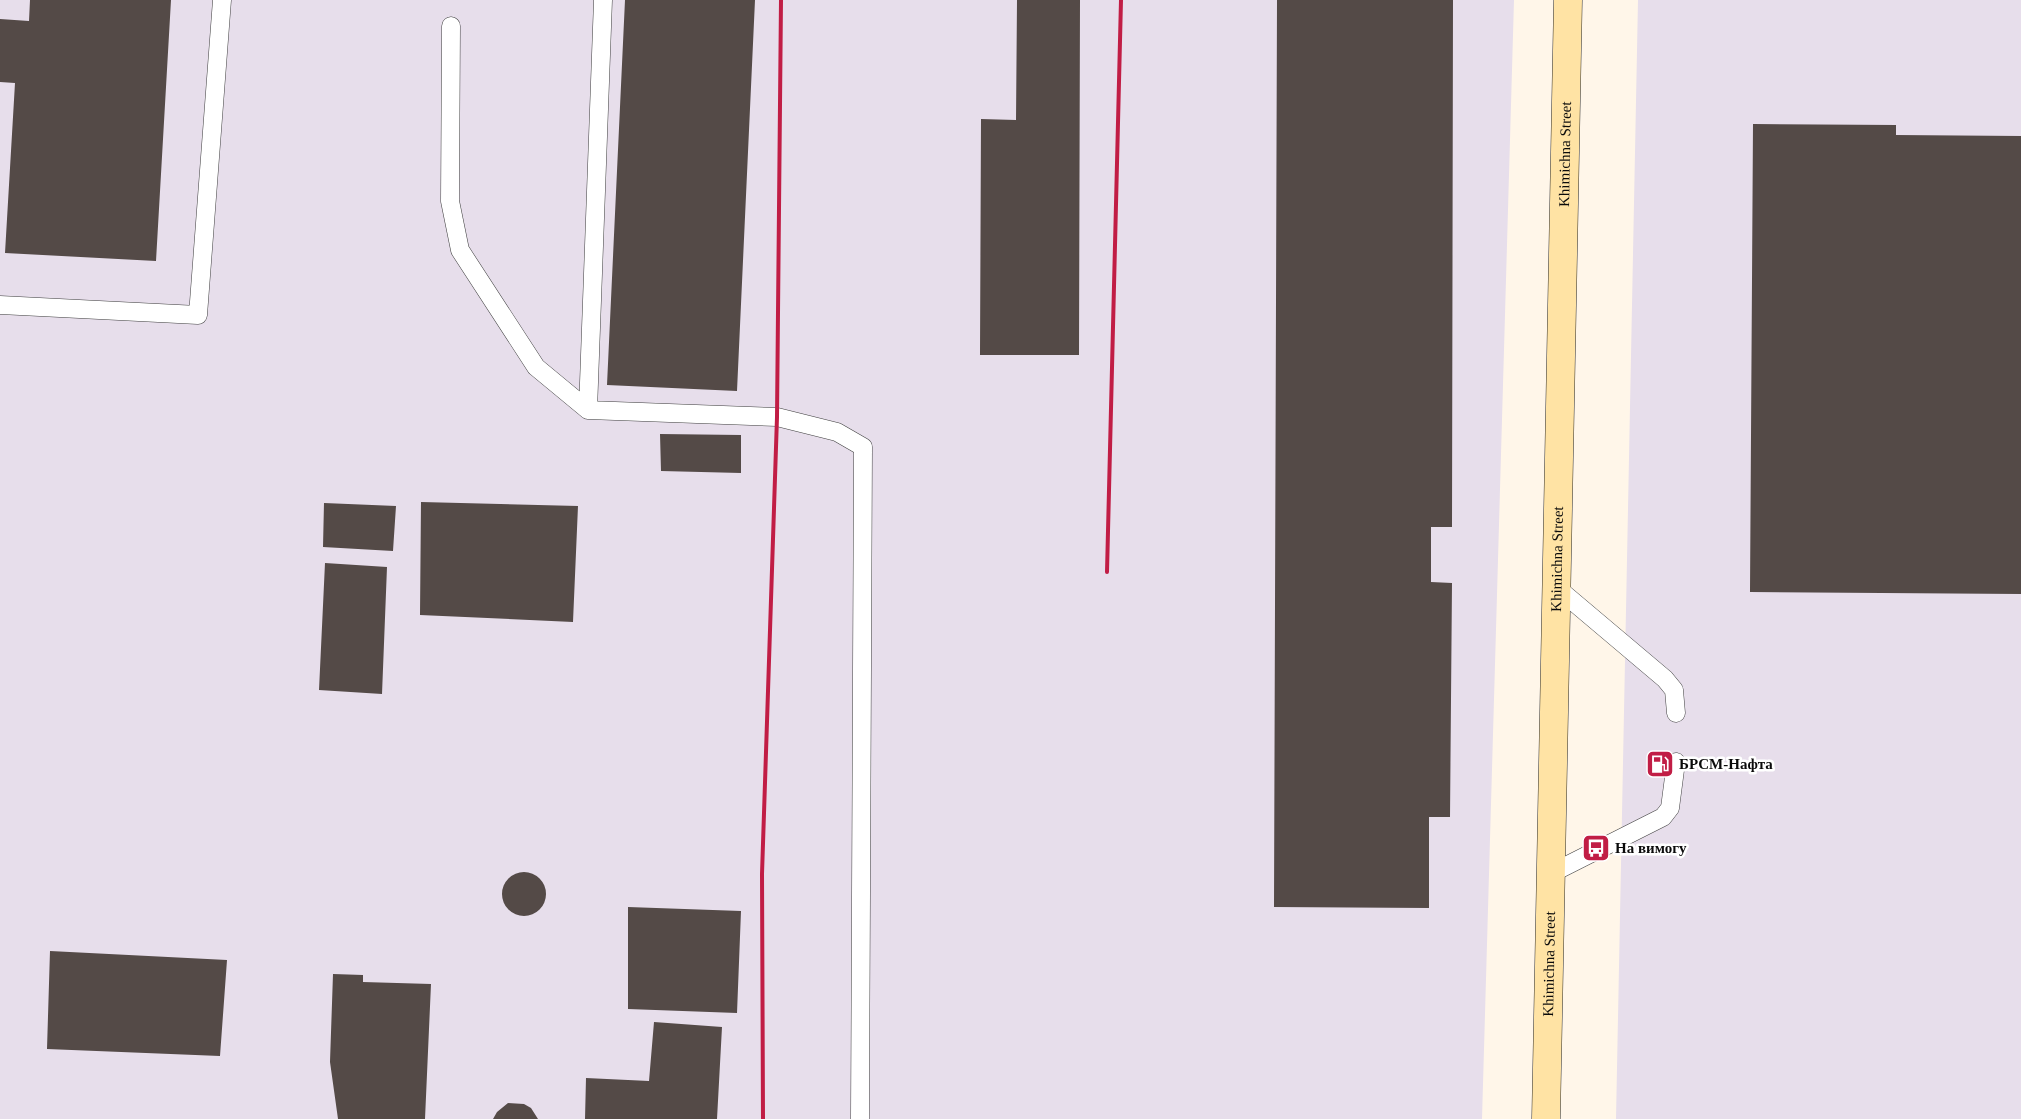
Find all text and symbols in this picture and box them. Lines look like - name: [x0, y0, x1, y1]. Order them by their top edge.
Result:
- street label: Khimichna Street: [1556, 100, 1574, 207]
- street label: Khimichna Street: [1548, 505, 1566, 612]
- fuel station icon: БРСМ-Нафта: [1645, 749, 1675, 779]
- place label: БРСМ-Нафта: [1679, 756, 1773, 772]
- bus stop icon: На вимогу: [1581, 833, 1611, 863]
- place label: На вимогу: [1615, 840, 1687, 856]
- street label: Khimichna Street: [1540, 910, 1558, 1017]

